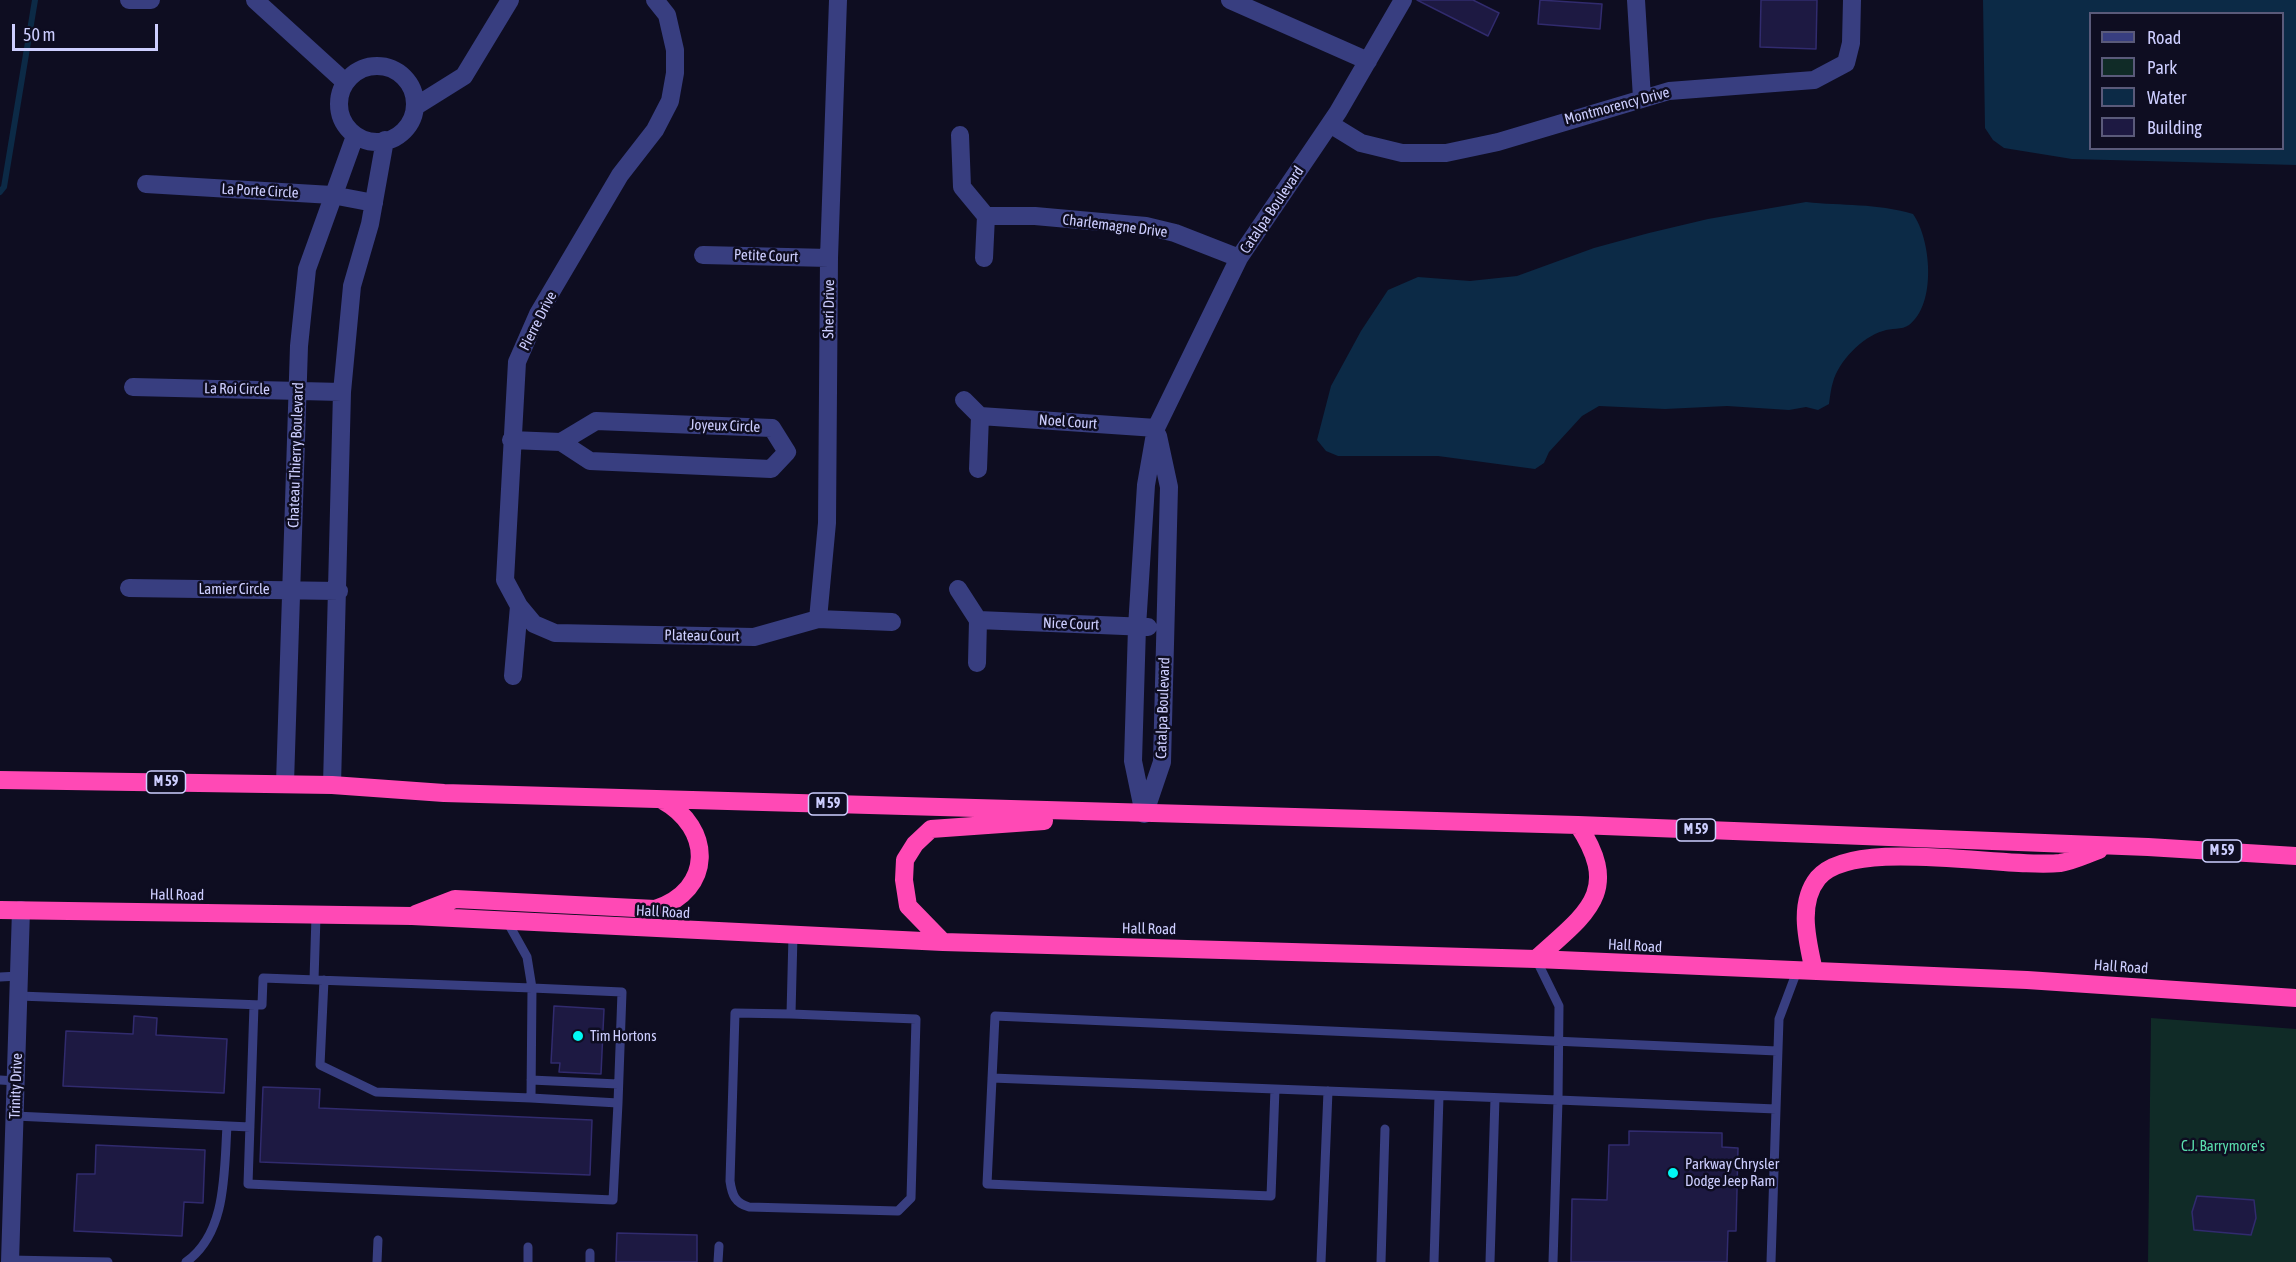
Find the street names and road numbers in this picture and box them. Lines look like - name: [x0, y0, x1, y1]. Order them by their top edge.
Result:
- street label: Montmorency Drive: [1563, 83, 1671, 129]
- street label: Catalpa Boulevard: [1236, 163, 1308, 257]
- street label: La Porte Circle: [221, 180, 299, 202]
- street label: Charlemagne Drive: [1062, 211, 1168, 241]
- street label: Petite Court: [733, 246, 799, 266]
- street label: Sheri Drive: [819, 279, 839, 339]
- street label: Pierre Drive: [515, 288, 561, 354]
- street label: La Roi Circle: [204, 379, 270, 399]
- street label: Chateau Thierry Boulevard: [284, 382, 308, 528]
- street label: Noel Court: [1038, 411, 1098, 433]
- street label: Joyeux Circle: [689, 416, 761, 436]
- street label: Lamier Circle: [198, 580, 270, 598]
- street label: Nice Court: [1043, 614, 1099, 634]
- street label: Plateau Court: [664, 626, 740, 646]
- street label: Catalpa Boulevard: [1152, 657, 1174, 759]
- road number: M 59: [146, 771, 186, 793]
- road number: M 59: [808, 793, 848, 815]
- road number: M 59: [1676, 819, 1716, 841]
- road number: M 59: [2202, 840, 2242, 862]
- street label: Hall Road: [150, 886, 204, 904]
- street label: Hall Road: [635, 902, 691, 922]
- street label: Hall Road: [1122, 920, 1176, 938]
- street label: Hall Road: [1607, 936, 1663, 956]
- street label: Hall Road: [2093, 956, 2149, 978]
- street label: Trinity Drive: [6, 1053, 26, 1119]

